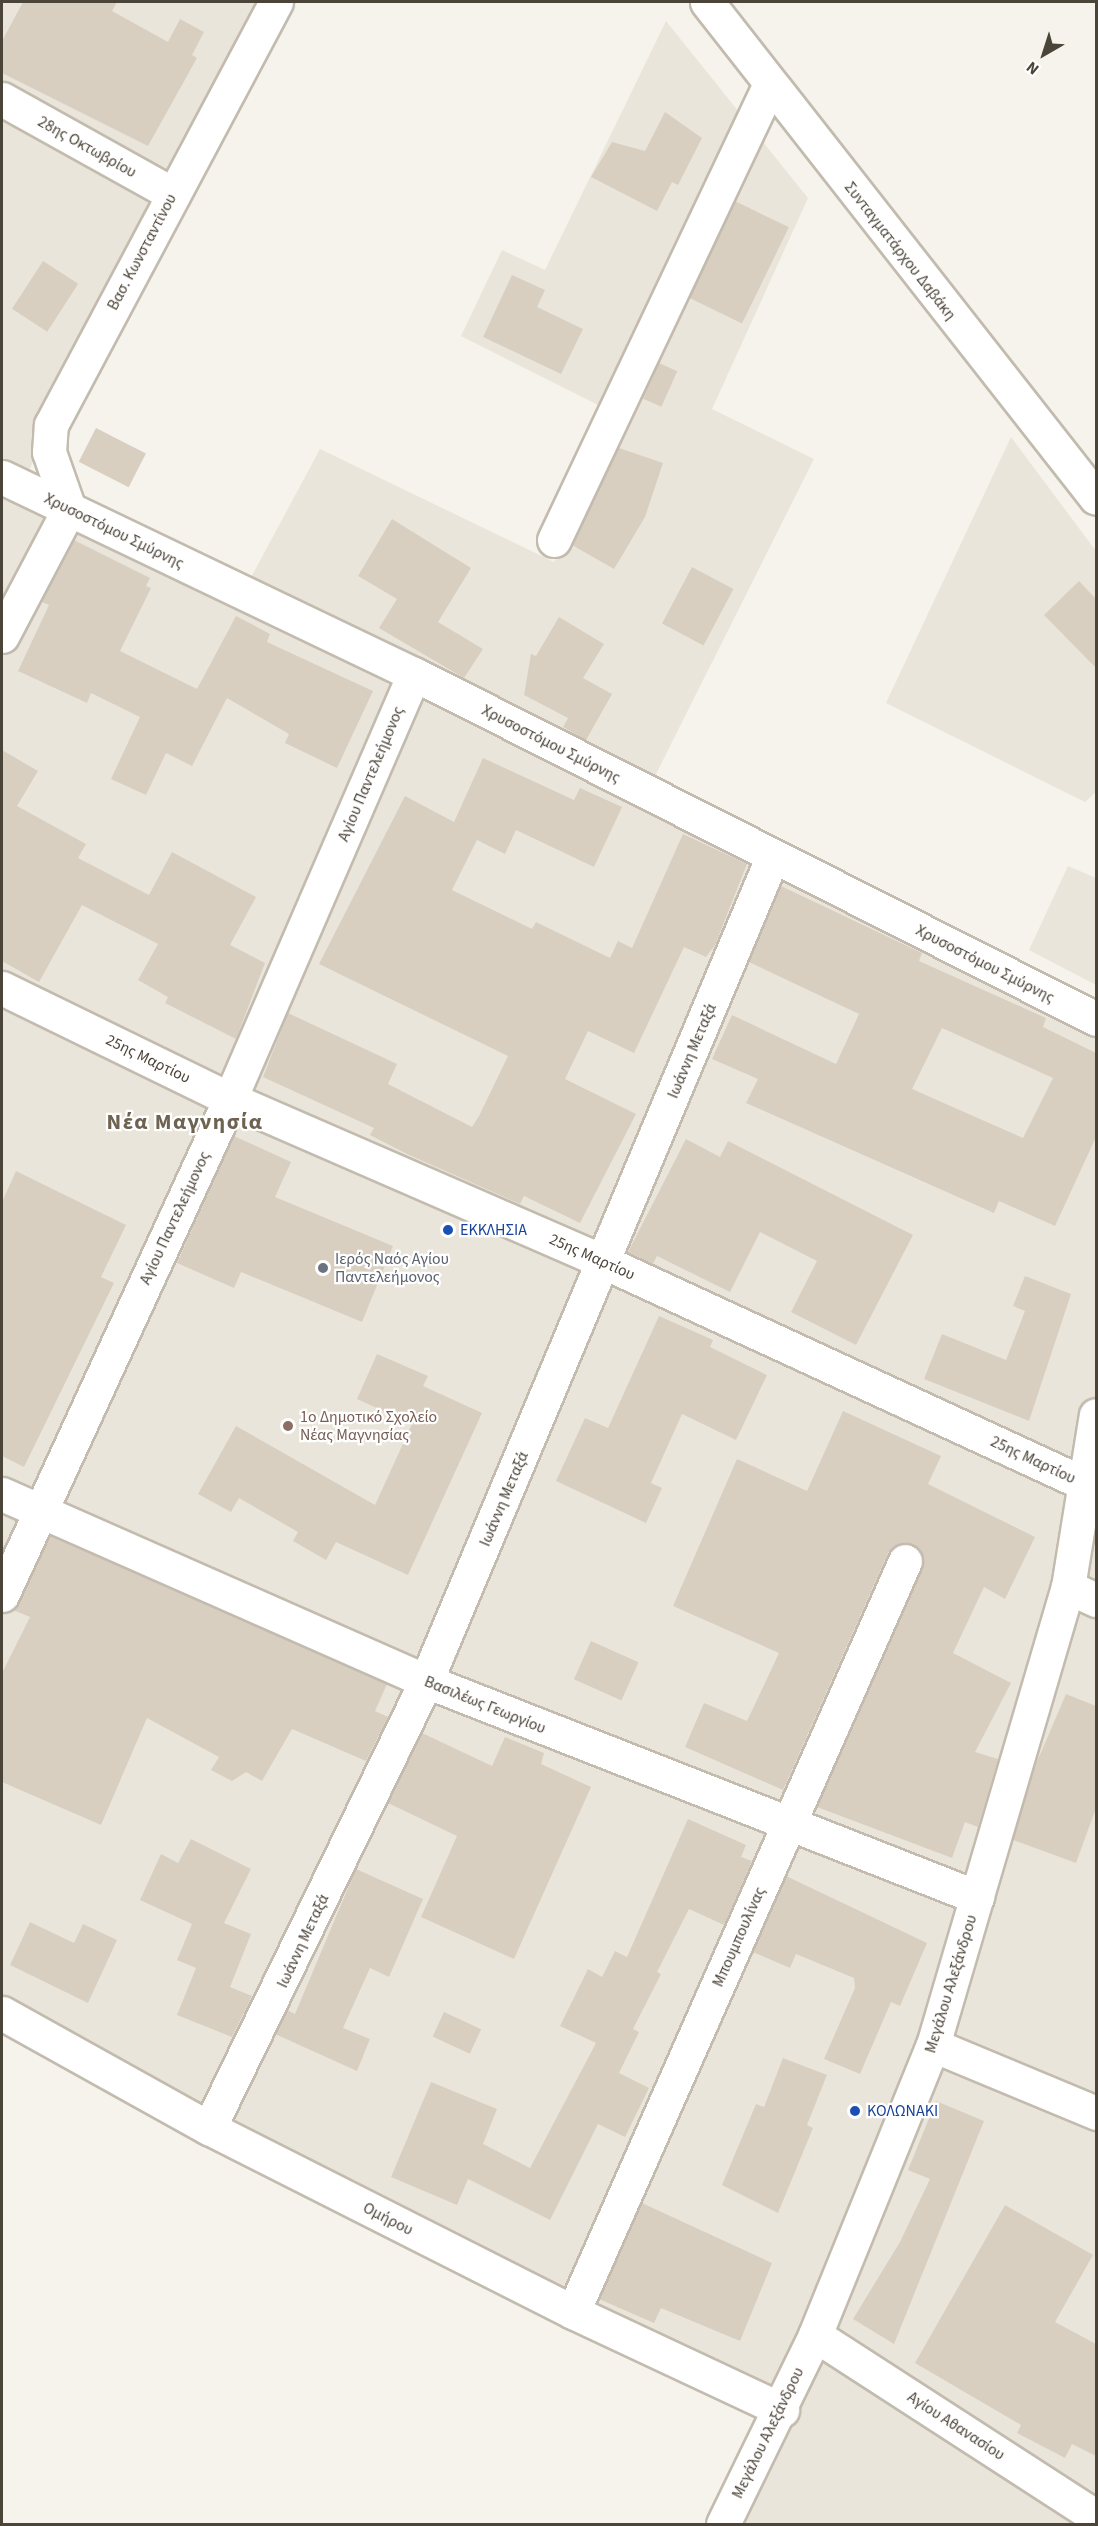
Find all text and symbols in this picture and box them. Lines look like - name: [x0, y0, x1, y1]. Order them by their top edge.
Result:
- north arrow: [1014, 24, 1074, 84]
- text: N: [1022, 56, 1044, 80]
- street label: 28ης Οκτωβρίου: [34, 112, 140, 182]
- street label: Συνταγματάρχου Δαβάκη: [840, 178, 960, 324]
- street label: Βασ. Κωνσταντίνου: [103, 190, 181, 314]
- street label: Χρυσοστόμου Σμύρνης: [41, 489, 187, 573]
- street label: Χρυσοστόμου Σμύρνης: [479, 701, 623, 787]
- street label: Αγίου Παντελεήμονος: [334, 704, 408, 844]
- street label: Χρυσοστόμου Σμύρνης: [913, 921, 1057, 1007]
- street label: Ιωάννη Μεταξά: [663, 1001, 721, 1101]
- street label: 25ης Μαρτίου: [103, 1030, 193, 1088]
- district label: Νέα Μαγνησία: [107, 1110, 263, 1136]
- street label: Αγίου Παντελεήμονος: [136, 1148, 214, 1288]
- place label: ΕΚΚΛΗΣΙΑ: [460, 1220, 527, 1240]
- marker: ΕΚΚΛΗΣΙΑ: [441, 1223, 455, 1237]
- street label: 25ης Μαρτίου: [546, 1230, 638, 1284]
- place label: Ιερός Ναός Αγίου Παντελεήμονος: [335, 1249, 449, 1287]
- marker: Ιερός Ναός Αγίου Παντελεήμονος: [316, 1261, 330, 1275]
- place label: 1ο Δημοτικό Σχολείο Νέας Μαγνησίας: [300, 1407, 437, 1445]
- marker: 1ο Δημοτικό Σχολείο Νέας Μαγνησίας: [281, 1419, 295, 1433]
- street label: 25ης Μαρτίου: [987, 1432, 1079, 1488]
- street label: Ιωάννη Μεταξά: [475, 1449, 533, 1549]
- street label: Βασιλέως Γεωργίου: [422, 1672, 548, 1738]
- street label: Μπουμπουλίνας: [708, 1884, 770, 1990]
- street label: Ιωάννη Μεταξά: [273, 1891, 333, 1991]
- street label: Μεγάλου Αλεξάνδρου: [921, 1913, 981, 2055]
- place label: ΚΟΛΩΝΑΚΙ: [867, 2101, 938, 2121]
- marker: ΚΟΛΩΝΑΚΙ: [848, 2104, 862, 2118]
- street label: Ομήρου: [360, 2198, 416, 2240]
- street label: Μεγάλου Αλεξάνδρου: [728, 2364, 808, 2502]
- street label: Αγίου Αθανασίου: [904, 2387, 1008, 2465]

